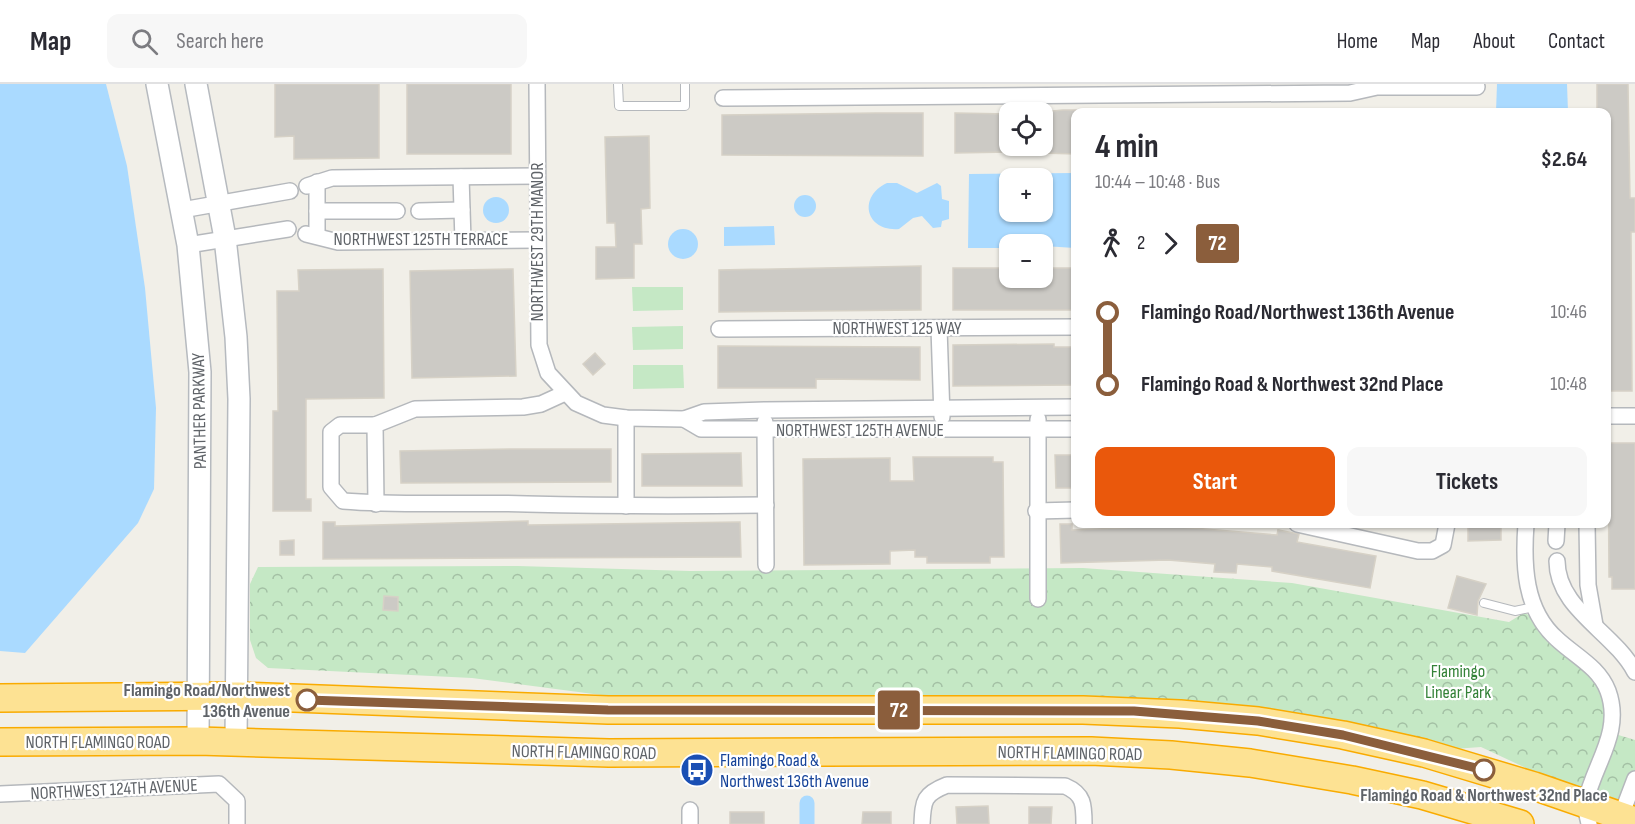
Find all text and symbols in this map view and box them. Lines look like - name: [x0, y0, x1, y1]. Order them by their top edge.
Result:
- search box: [107, 14, 527, 68]
- text: Map: [30, 25, 71, 58]
- icon: search: [128, 25, 161, 58]
- text: Search here: [176, 28, 264, 55]
- text: Home: [1337, 29, 1378, 54]
- text: Map: [1411, 29, 1440, 54]
- text: About: [1473, 29, 1515, 54]
- text: Contact: [1548, 29, 1605, 54]
- map controls: [999, 102, 1053, 288]
- button: locate: [999, 102, 1053, 156]
- text: 4 min: [1095, 127, 1159, 167]
- text: $2.64: [1541, 146, 1587, 173]
- street label: NORTHWEST 29TH MANOR: [527, 163, 548, 321]
- button: +: [999, 168, 1053, 222]
- text: 10:44 – 10:48 · Bus: [1095, 170, 1220, 194]
- icon: walk: [1095, 227, 1128, 260]
- icon: forward: [1154, 227, 1187, 260]
- street label: NORTHWEST 125TH TERRACE: [334, 229, 508, 250]
- text: 2: [1137, 231, 1145, 255]
- text: 72: [1208, 231, 1227, 256]
- button: −: [999, 234, 1053, 288]
- text: Flamingo Road/Northwest 136th Avenue: [1141, 299, 1454, 326]
- text: 10:46: [1550, 300, 1587, 324]
- street label: NORTHWEST 125 WAY: [832, 318, 962, 339]
- street label: PANTHER PARKWAY: [188, 352, 211, 469]
- text: Flamingo Road & Northwest 32nd Place: [1141, 371, 1443, 398]
- text: 10:48: [1550, 372, 1587, 396]
- street label: NORTHWEST 125TH AVENUE: [776, 420, 944, 441]
- button: Start: [1095, 447, 1335, 516]
- button: Tickets: [1347, 447, 1587, 516]
- park label: Flamingo Linear Park: [1425, 661, 1491, 703]
- place label: Flamingo Road/Northwest 136th Avenue: [124, 680, 290, 722]
- marker: Flamingo Road/Northwest 136th Avenue: [296, 689, 318, 711]
- line badge: 72: [872, 690, 926, 730]
- text: 72: [890, 698, 908, 723]
- street label: NORTH FLAMINGO ROAD: [26, 732, 170, 753]
- street label: NORTH FLAMINGO ROAD: [511, 741, 657, 764]
- street label: NORTH FLAMINGO ROAD: [997, 742, 1143, 765]
- place label: Flamingo Road & Northwest 136th Avenue: [720, 750, 869, 792]
- bus stop icon: Flamingo Road & Northwest 136th Avenue: [679, 752, 715, 788]
- marker: Flamingo Road & Northwest 32nd Place: [1473, 759, 1495, 781]
- street label: NORTHWEST 124TH AVENUE: [30, 775, 198, 804]
- place label: Flamingo Road & Northwest 32nd Place: [1360, 785, 1608, 806]

